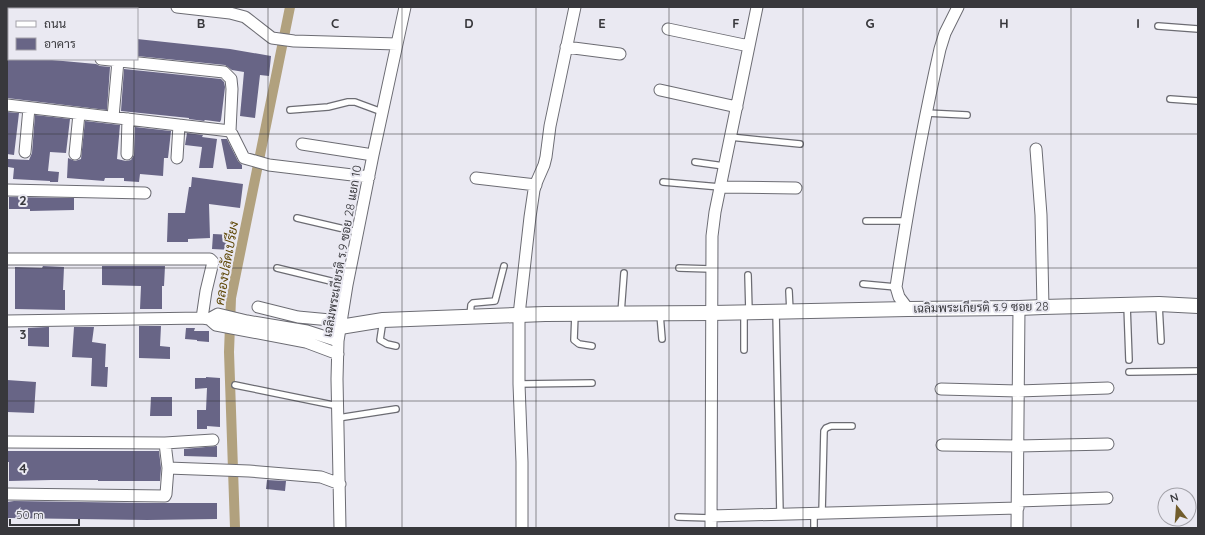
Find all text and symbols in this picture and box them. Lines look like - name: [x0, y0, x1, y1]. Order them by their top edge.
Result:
- legend: [8, 8, 138, 60]
- text: B: [197, 15, 205, 31]
- text: C: [331, 15, 339, 31]
- text: D: [464, 15, 474, 31]
- text: E: [598, 15, 606, 31]
- text: F: [732, 15, 740, 31]
- text: G: [865, 15, 875, 31]
- text: H: [999, 15, 1009, 31]
- text: I: [1136, 15, 1140, 31]
- text: ถนน: [44, 16, 67, 31]
- text: อาคาร: [44, 36, 76, 51]
- street label: เฉลิมพระเกียรติ ร.9 ซอย 28 แยก 10: [319, 164, 365, 338]
- text: 2: [19, 192, 27, 208]
- water label: คลองปลัดเปรียง: [210, 220, 241, 306]
- street label: เฉลิมพระเกียรติ ร.9 ซอย 28: [913, 298, 1049, 316]
- text: 3: [20, 326, 27, 342]
- text: 4: [19, 460, 27, 476]
- north arrow: [1157, 487, 1197, 527]
- text: N: [1168, 490, 1180, 505]
- scale bar: [10, 501, 79, 527]
- text: 50 m: [16, 507, 44, 522]

